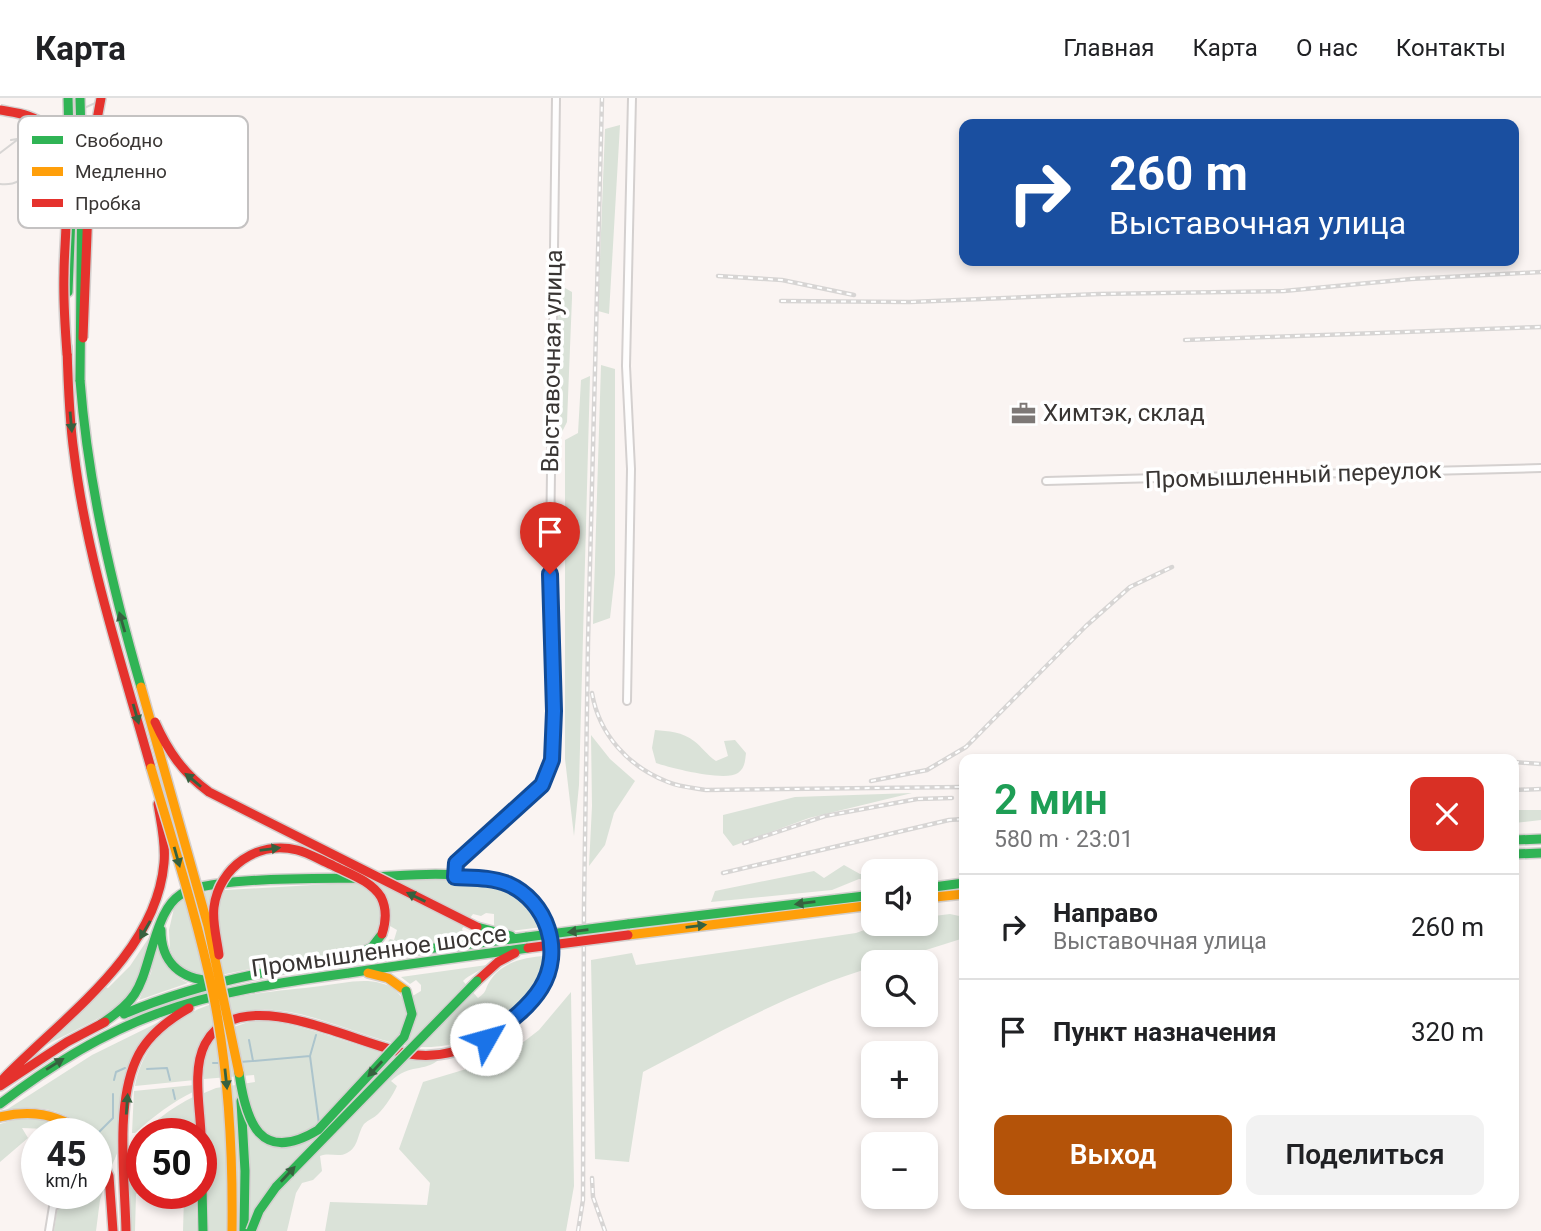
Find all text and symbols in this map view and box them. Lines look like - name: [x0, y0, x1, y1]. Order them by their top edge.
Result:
- text: Карта: [35, 29, 126, 68]
- text: Главная: [1063, 34, 1154, 62]
- text: Карта: [1192, 34, 1258, 62]
- text: О нас: [1296, 34, 1358, 62]
- text: Контакты: [1396, 34, 1506, 62]
- legend: [18, 116, 248, 228]
- text: Свободно: [75, 129, 163, 152]
- text: 260 m: [1109, 145, 1248, 202]
- icon: right: [994, 147, 1085, 238]
- text: Медленно: [75, 160, 167, 183]
- text: Пробка: [75, 192, 141, 215]
- text: Выставочная улица: [1109, 204, 1406, 242]
- street label: Выставочная улица: [536, 249, 568, 473]
- office icon: Химтэк, склад: [1009, 399, 1037, 427]
- place label: Химтэк, склад: [1043, 399, 1205, 427]
- one-way arrow: [66, 411, 77, 433]
- street label: Промышленный переулок: [1144, 456, 1442, 494]
- pin: [520, 502, 580, 574]
- icon: arrive: [531, 513, 569, 551]
- one-way arrow: [116, 610, 127, 632]
- one-way arrow: [131, 703, 142, 725]
- one-way arrow: [184, 772, 202, 787]
- text: 2 мин: [994, 775, 1108, 824]
- button: close: [1410, 777, 1484, 851]
- text: 580 m · 23:01: [994, 826, 1133, 853]
- one-way arrow: [259, 844, 281, 855]
- one-way arrow: [173, 847, 183, 868]
- map controls: [861, 859, 938, 1209]
- button: sound: [861, 859, 938, 936]
- one-way arrow: [406, 892, 426, 903]
- one-way arrow: [794, 898, 816, 909]
- text: Направо: [1053, 898, 1158, 928]
- icon: right: [994, 908, 1032, 946]
- text: 260 m: [1411, 912, 1484, 942]
- street label: Промышленное шоссе: [249, 919, 509, 983]
- one-way arrow: [139, 920, 151, 939]
- one-way arrow: [685, 921, 707, 932]
- one-way arrow: [567, 925, 589, 936]
- text: Выставочная улица: [1053, 928, 1267, 955]
- button: search: [861, 950, 938, 1027]
- position arrow: [449, 1002, 523, 1076]
- icon: arrive: [994, 1013, 1032, 1051]
- text: Пункт назначения: [1053, 1017, 1277, 1047]
- text: 320 m: [1411, 1017, 1484, 1047]
- button: +: [861, 1041, 938, 1118]
- one-way arrow: [46, 1058, 65, 1071]
- one-way arrow: [368, 1060, 384, 1077]
- one-way arrow: [221, 1068, 232, 1090]
- one-way arrow: [122, 1093, 133, 1115]
- button: Выход: [994, 1115, 1232, 1195]
- button: Поделиться: [1246, 1115, 1484, 1195]
- speed limit sign: 50: [126, 1118, 217, 1209]
- button: −: [861, 1132, 938, 1209]
- text: 45: [46, 1134, 87, 1175]
- one-way arrow: [279, 1166, 295, 1183]
- text: km/h: [45, 1170, 88, 1191]

